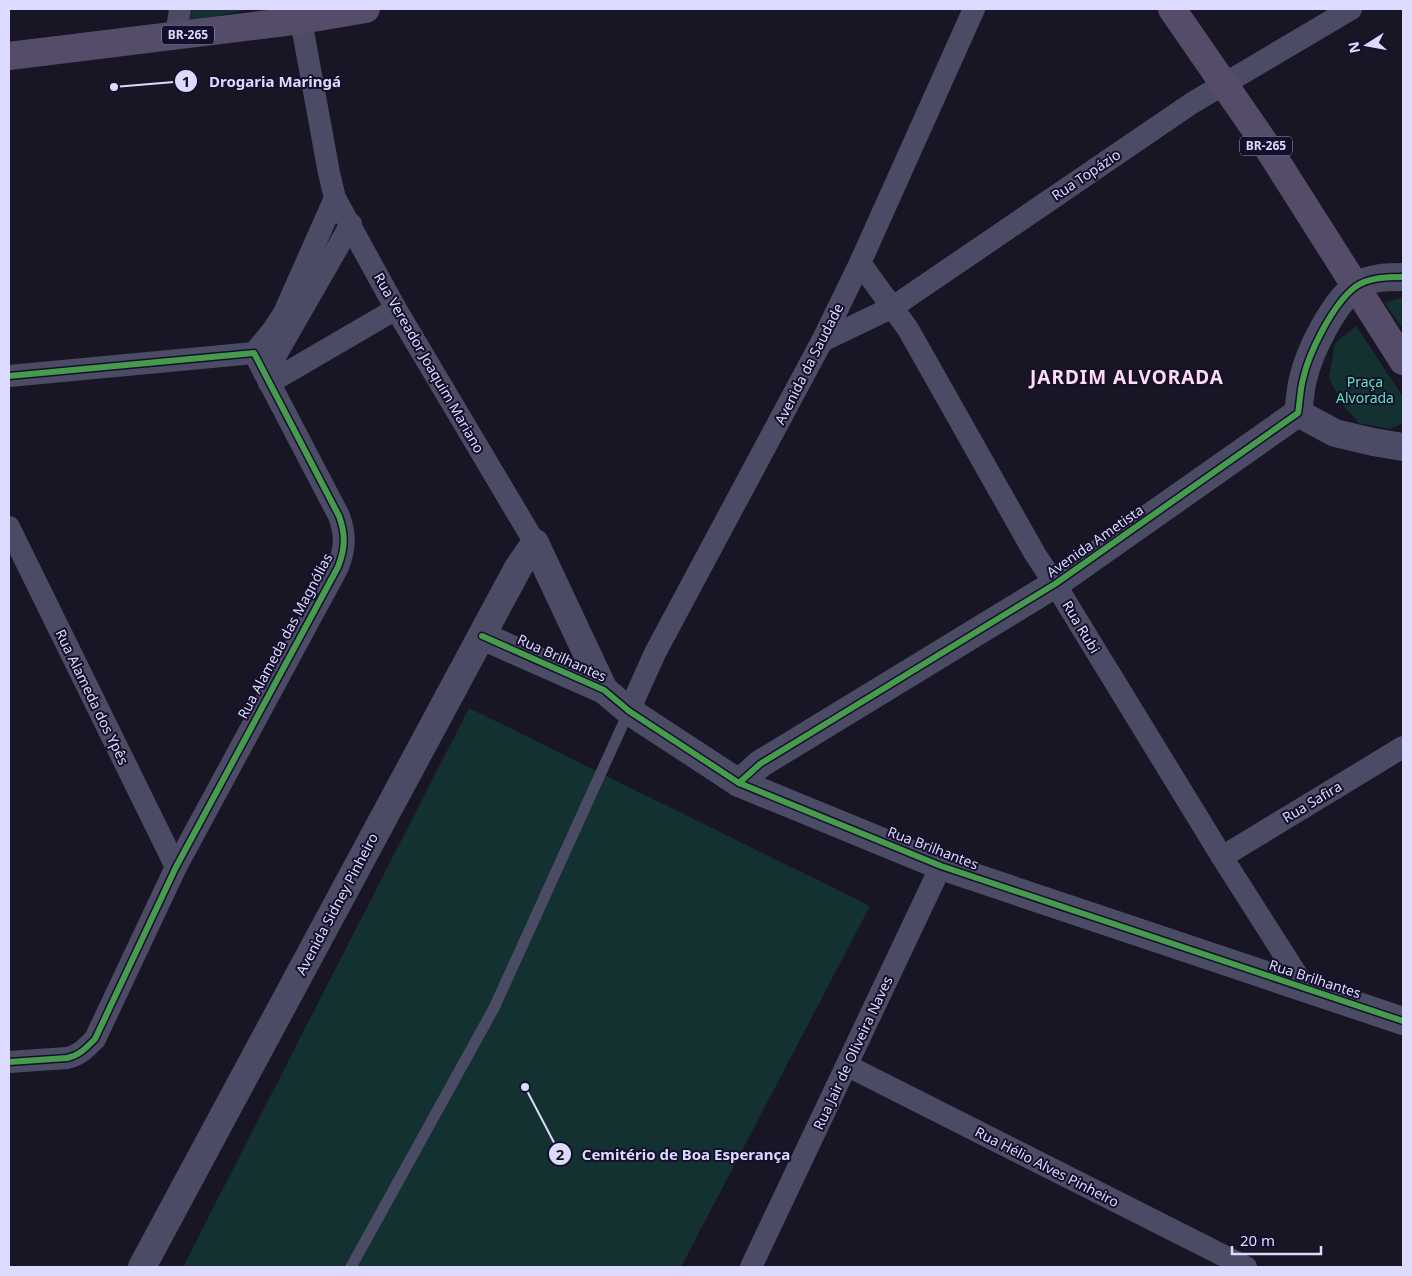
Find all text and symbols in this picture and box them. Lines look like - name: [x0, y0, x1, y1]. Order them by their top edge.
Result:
- north arrow: [1342, 20, 1392, 70]
- road number: BR-265: [162, 26, 214, 44]
- text: N: [1343, 40, 1364, 55]
- callout: Drogaria Maringá: [174, 66, 350, 96]
- text: 1: [182, 71, 190, 91]
- text: Drogaria Maringá: [209, 71, 341, 91]
- road number: BR-265: [1240, 136, 1292, 156]
- street label: Rua Topázio: [1048, 145, 1124, 205]
- street label: Rua Vereador Joaquim Mariano: [370, 269, 489, 456]
- street label: Avenida da Saudade: [770, 300, 847, 428]
- district label: JARDIM ALVORADA: [1028, 364, 1224, 390]
- park label: Praça Alvorada: [1336, 372, 1394, 407]
- street label: Avenida Ametista: [1042, 500, 1147, 581]
- street label: Rua Alameda das Magnólias: [233, 549, 337, 722]
- street label: Rua Rubi: [1058, 597, 1105, 657]
- street label: Rua Alameda dos Ypês: [51, 626, 134, 768]
- street label: Rua Brilhantes: [515, 629, 610, 686]
- street label: Rua Safira: [1278, 776, 1345, 827]
- street label: Rua Brilhantes: [885, 822, 982, 874]
- street label: Avenida Sidney Pinheiro: [291, 829, 382, 978]
- street label: Rua Brilhantes: [1267, 955, 1364, 1002]
- street label: Rua Jair de Oliveira Naves: [808, 973, 897, 1133]
- street label: Rua Hélio Alves Pinheiro: [972, 1122, 1122, 1211]
- callout: Cemitério de Boa Esperança: [547, 1139, 801, 1169]
- text: 2: [556, 1144, 565, 1164]
- text: Cemitério de Boa Esperança: [582, 1144, 790, 1164]
- scale bar: [1232, 1224, 1321, 1256]
- text: 20 m: [1240, 1230, 1275, 1250]

